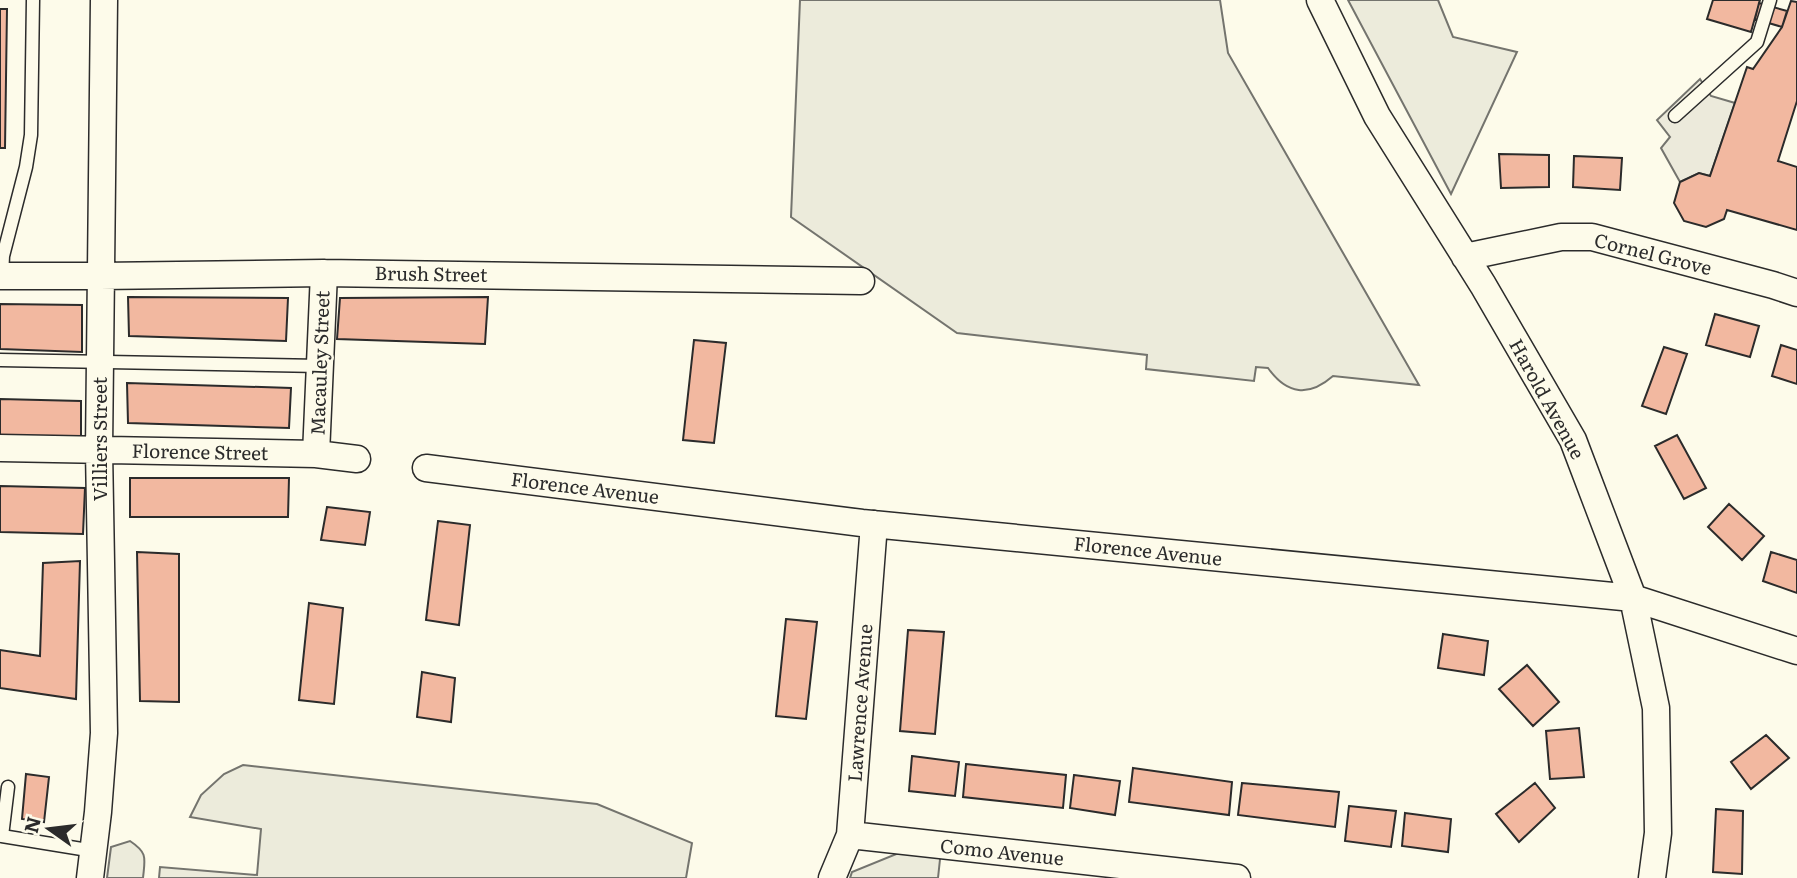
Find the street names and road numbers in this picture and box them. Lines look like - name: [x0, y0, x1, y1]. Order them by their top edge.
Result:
- street label: Cornel Grove: [1592, 225, 1715, 281]
- street label: Brush Street: [374, 258, 488, 288]
- street label: Macauley Street: [302, 290, 336, 436]
- street label: Harold Avenue: [1503, 333, 1593, 464]
- street label: Villiers Street: [85, 376, 113, 501]
- street label: Florence Street: [131, 436, 269, 466]
- street label: Florence Avenue: [509, 464, 661, 510]
- street label: Florence Avenue: [1072, 528, 1224, 572]
- street label: Lawrence Avenue: [840, 623, 879, 783]
- street label: Como Avenue: [939, 831, 1065, 871]

